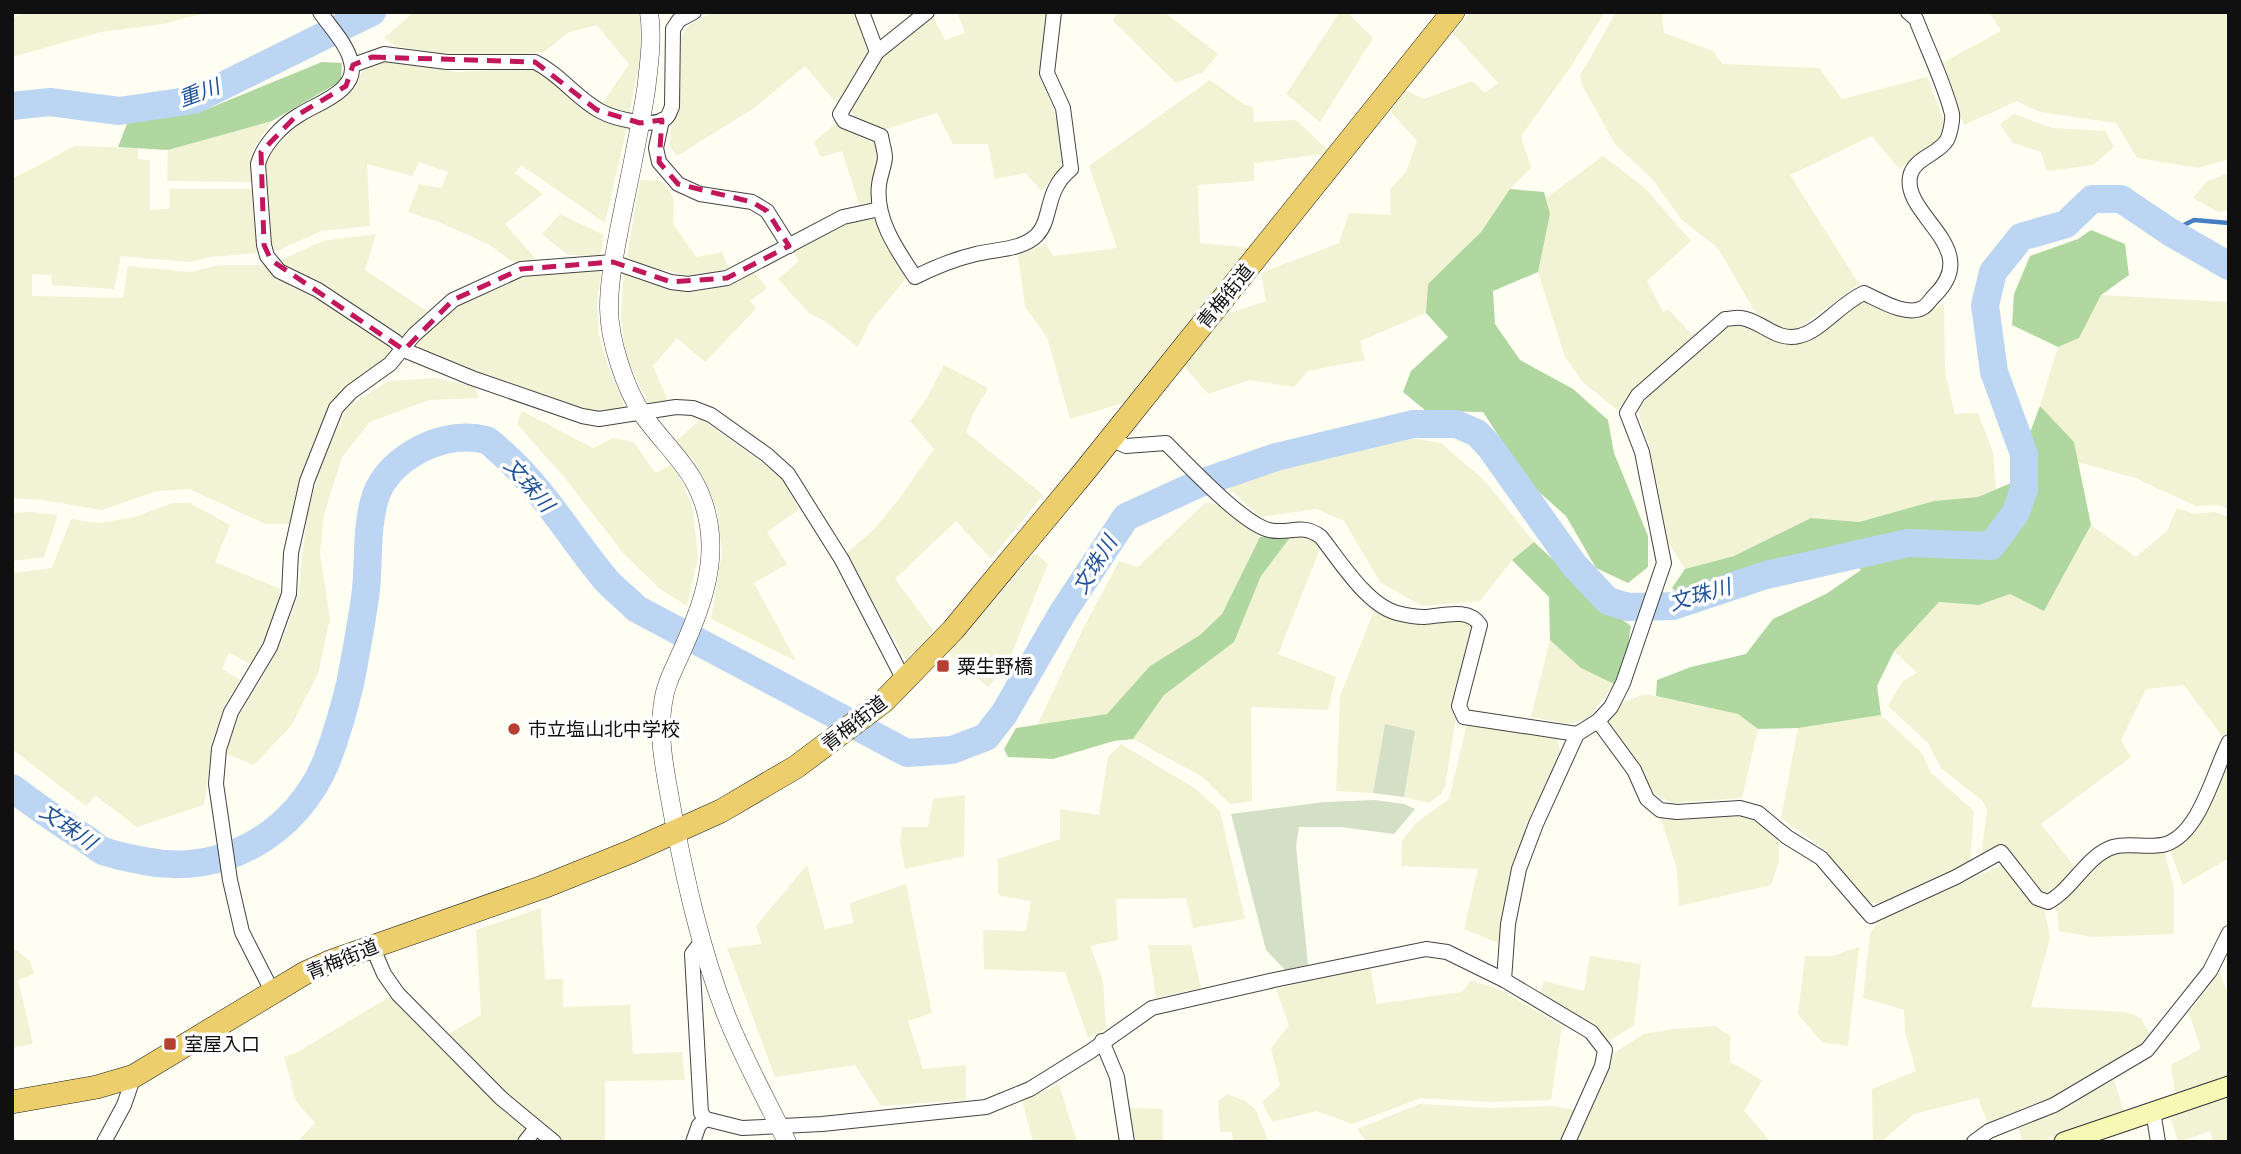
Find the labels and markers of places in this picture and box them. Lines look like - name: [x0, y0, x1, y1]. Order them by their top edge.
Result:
- place label: 粟生野橋: [957, 654, 1033, 678]
- marker: 粟生野橋: [935, 658, 951, 674]
- place label: 市立塩山北中学校: [528, 717, 680, 741]
- marker: 市立塩山北中学校: [506, 721, 522, 737]
- place label: 室屋入口: [184, 1032, 260, 1056]
- marker: 室屋入口: [162, 1036, 178, 1052]

